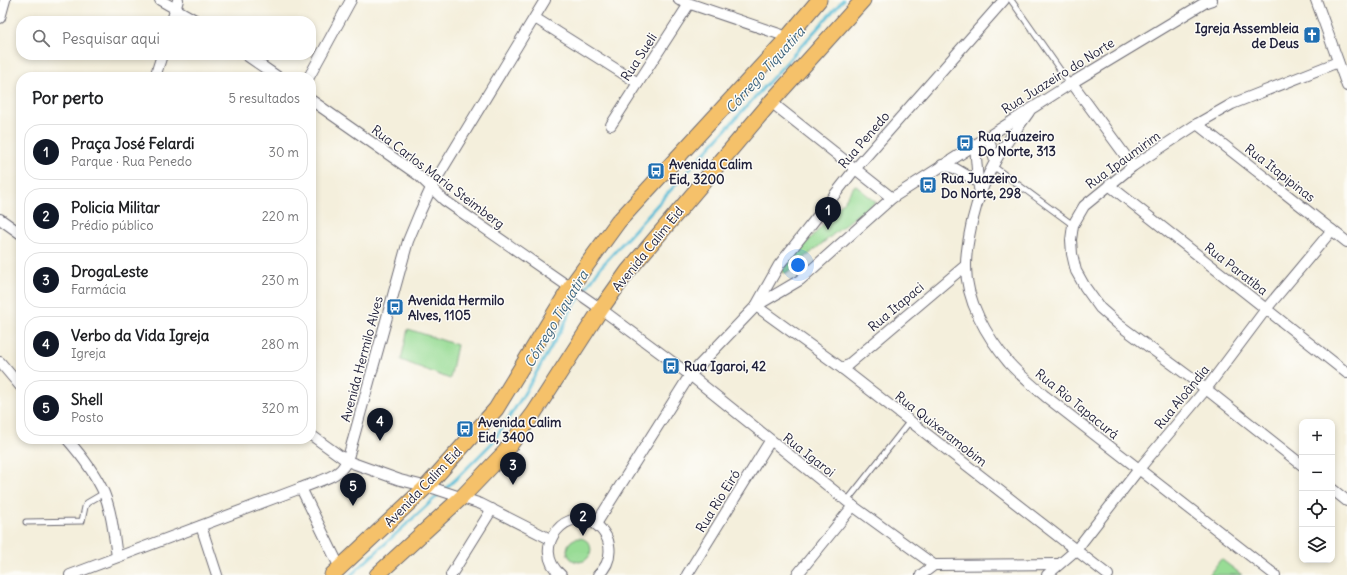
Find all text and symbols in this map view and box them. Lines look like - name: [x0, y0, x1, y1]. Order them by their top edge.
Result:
- search box: [16, 16, 316, 60]
- place label: Igreja Assembleia de Deus: [1195, 20, 1300, 52]
- water label: Córrego Tiquatira: [721, 22, 809, 117]
- church icon: Igreja Assembleia de Deus: [1302, 25, 1322, 45]
- icon: search: [30, 27, 52, 49]
- text: Pesquisar aqui: [62, 29, 160, 48]
- street label: Rua Sueli: [617, 30, 661, 84]
- street label: Rua Juazeiro do Norte: [998, 34, 1118, 118]
- text: Por perto: [32, 87, 103, 109]
- text: 5 resultados: [228, 90, 300, 107]
- street label: Rua Penedo: [835, 108, 893, 172]
- street label: Rua Carlos Maria Steimberg: [368, 121, 508, 233]
- street label: Rua Ipaumirim: [1082, 127, 1164, 193]
- place label: Rua Juazeiro Do Norte, 313: [978, 128, 1056, 160]
- bus stop icon: Rua Juazeiro Do Norte, 313: [955, 133, 975, 153]
- text: Praça José Felardi: [71, 134, 194, 153]
- street label: Rua Itapipinas: [1241, 140, 1319, 206]
- text: 1: [43, 144, 49, 161]
- text: 30 m: [269, 144, 299, 161]
- text: Parque · Rua Penedo: [71, 153, 192, 170]
- place label: Avenida Calim Eid, 3200: [669, 156, 753, 188]
- bus stop icon: Avenida Calim Eid, 3200: [646, 161, 666, 181]
- place label: Rua Juazeiro Do Norte, 298: [941, 170, 1021, 202]
- bus stop icon: Rua Juazeiro Do Norte, 298: [918, 175, 938, 195]
- pin: 1: [815, 197, 841, 230]
- text: Policia Militar: [71, 198, 160, 217]
- street label: Avenida Calim Eid: [608, 203, 688, 295]
- text: 2: [42, 208, 50, 225]
- text: 220 m: [262, 208, 299, 225]
- text: Prédio público: [71, 217, 154, 234]
- street label: Rua Paratiba: [1201, 239, 1271, 299]
- your location: [788, 255, 808, 275]
- text: DrogaLeste: [71, 262, 148, 281]
- water label: Córrego Tiquatira: [520, 266, 593, 371]
- text: 3: [42, 272, 50, 289]
- text: 230 m: [261, 272, 299, 289]
- street label: Rua Itapaci: [865, 279, 927, 335]
- text: Farmácia: [71, 281, 126, 298]
- place label: Avenida Hermilo Alves, 1105: [408, 292, 504, 324]
- street label: Avenida Hermilo Alves: [337, 294, 387, 424]
- bus stop icon: Avenida Hermilo Alves, 1105: [385, 297, 405, 317]
- text: Verbo da Vida Igreja: [71, 326, 209, 345]
- text: 4: [42, 336, 50, 353]
- text: 280 m: [261, 336, 299, 353]
- text: Igreja: [71, 345, 106, 362]
- bus stop icon: Rua Igaroi, 42: [661, 356, 681, 376]
- place label: Rua Igaroi, 42: [684, 358, 766, 375]
- street label: Rua Aloândia: [1151, 361, 1213, 433]
- street label: Rua Rio Tapacurá: [1032, 365, 1122, 443]
- street label: Rua Quixeramobim: [891, 388, 991, 470]
- text: Shell: [71, 390, 103, 409]
- text: 5: [42, 400, 50, 417]
- text: 320 m: [261, 400, 299, 417]
- pin: 4: [367, 408, 393, 441]
- text: Posto: [71, 409, 103, 426]
- place label: Avenida Calim Eid, 3400: [478, 414, 562, 446]
- bus stop icon: Avenida Calim Eid, 3400: [455, 419, 475, 439]
- map controls: [1299, 419, 1335, 563]
- button: +: [1299, 419, 1335, 455]
- street label: Rua Igaroi: [779, 429, 839, 481]
- street label: Avenida Calim Eid: [381, 443, 466, 531]
- pin: 3: [500, 452, 526, 485]
- button: −: [1299, 455, 1335, 491]
- street label: Rua Rio Eiró: [692, 466, 744, 536]
- pin: 5: [340, 473, 366, 506]
- button: locate: [1299, 491, 1335, 527]
- pin: 2: [570, 503, 596, 536]
- button: layers: [1299, 527, 1335, 563]

